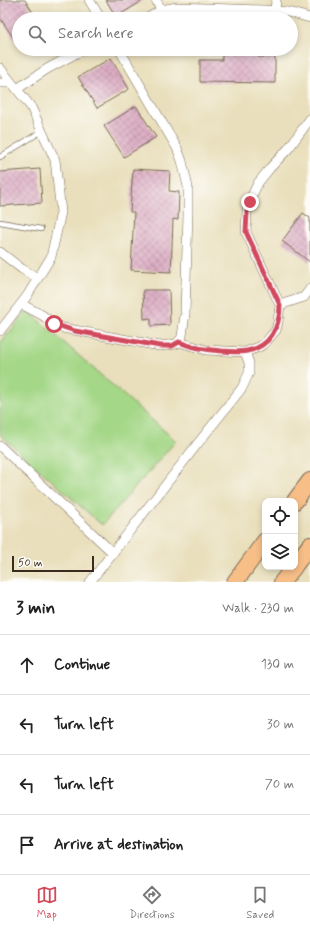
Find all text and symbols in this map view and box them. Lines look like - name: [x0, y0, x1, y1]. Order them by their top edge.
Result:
- search box: [12, 12, 298, 56]
- icon: search: [26, 23, 48, 45]
- text: Search here: [58, 24, 134, 44]
- route end: [241, 193, 259, 211]
- route start: [45, 315, 63, 333]
- map controls: [262, 498, 298, 570]
- button: locate: [262, 498, 298, 534]
- button: layers: [262, 534, 298, 570]
- scale bar: [12, 554, 94, 573]
- text: 50 m: [18, 556, 43, 570]
- text: 3 min: [16, 597, 55, 619]
- text: Walk · 230 m: [222, 600, 294, 617]
- icon: ahead: [16, 654, 38, 676]
- text: Continue: [54, 655, 110, 675]
- text: 130 m: [261, 656, 294, 673]
- icon: left: [16, 714, 38, 736]
- text: Turn left: [54, 715, 114, 735]
- text: 30 m: [267, 716, 294, 733]
- icon: left: [16, 774, 38, 796]
- text: Turn left: [54, 775, 114, 795]
- text: 70 m: [265, 776, 294, 793]
- icon: arrive: [16, 834, 38, 856]
- text: Arrive at destination: [54, 835, 183, 855]
- tab: Map: [36, 884, 58, 922]
- tab: Directions: [129, 884, 175, 922]
- tab: Saved: [246, 884, 274, 922]

